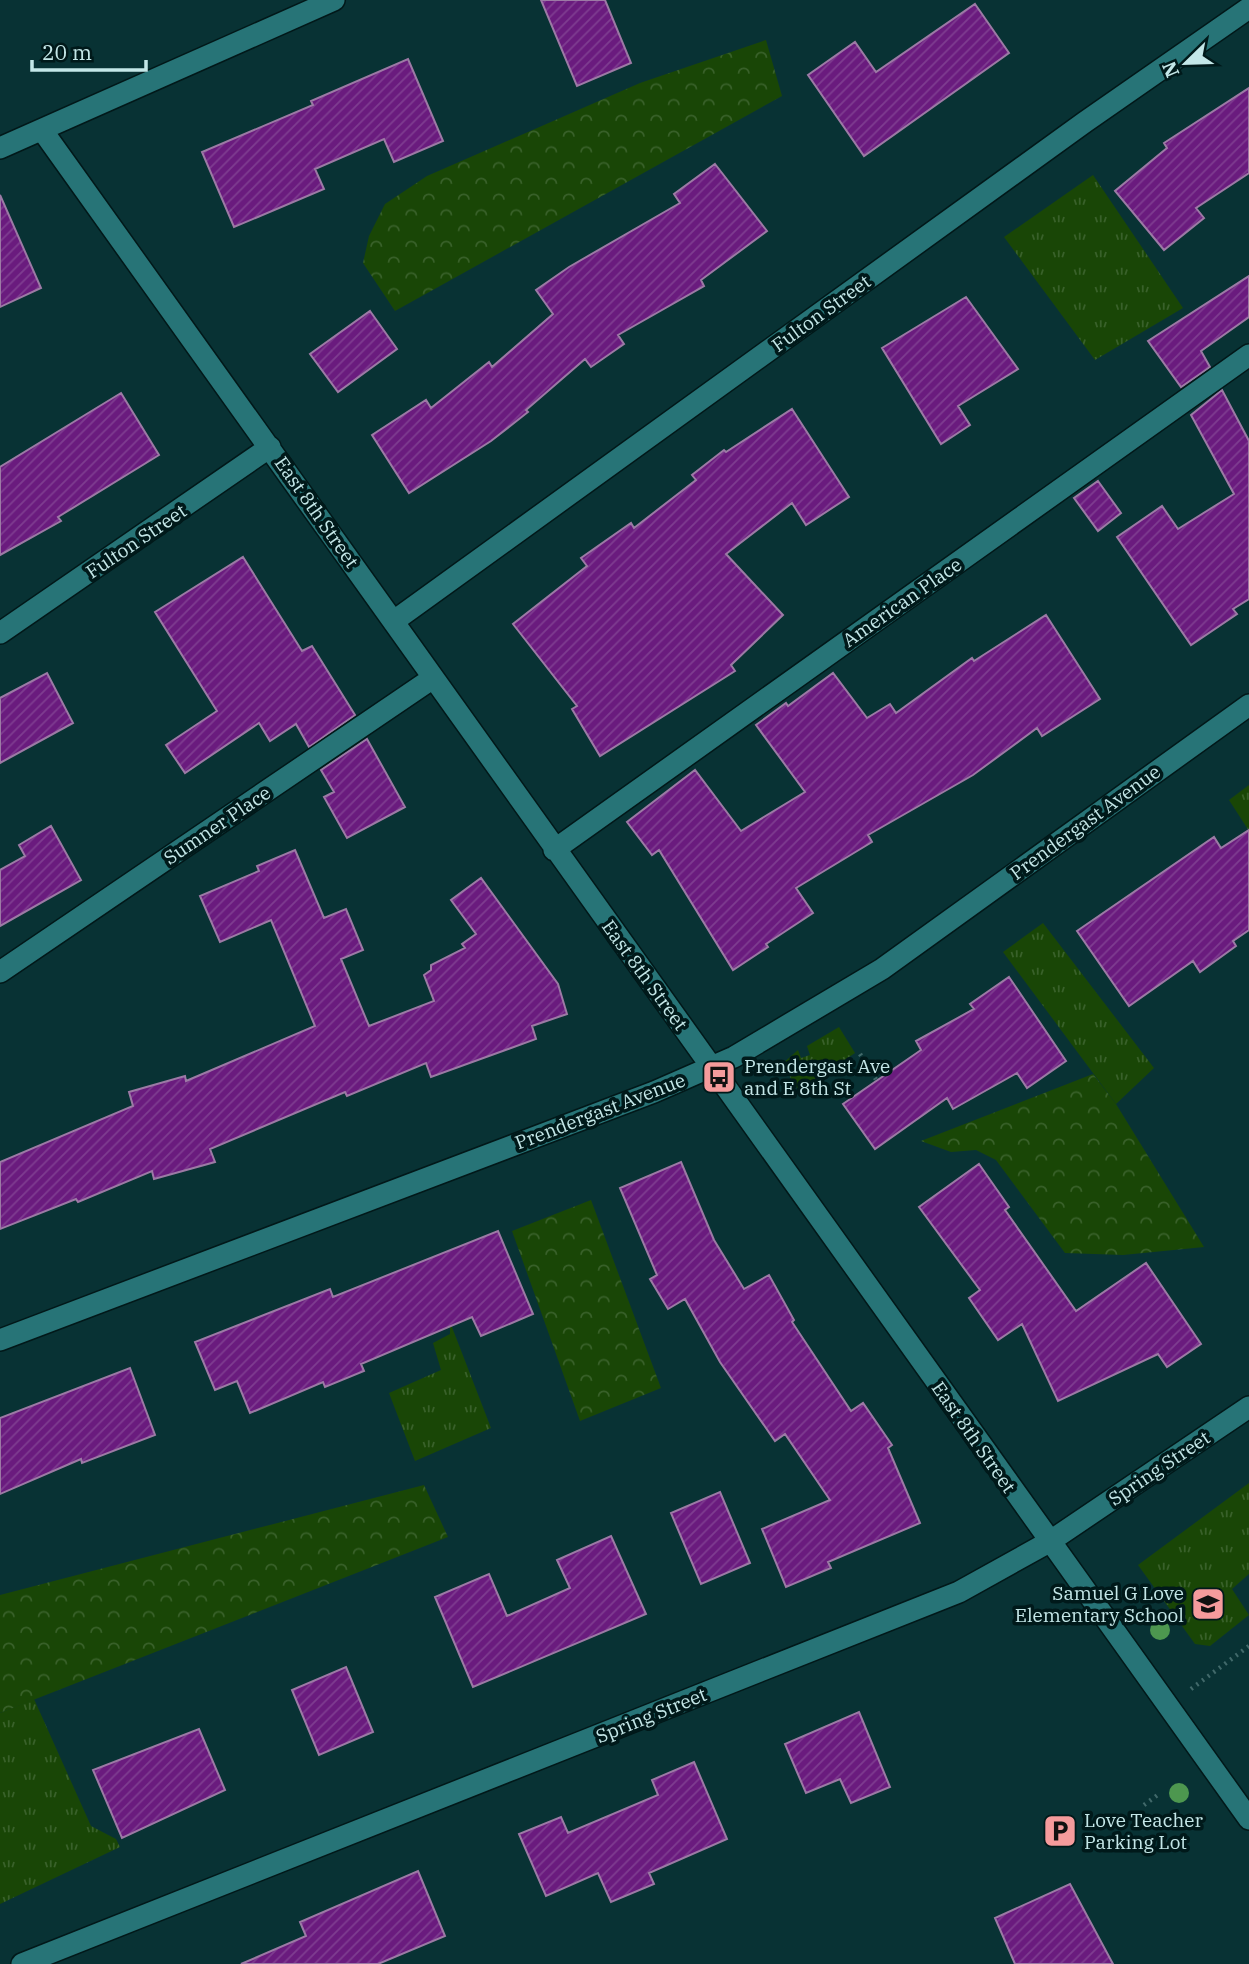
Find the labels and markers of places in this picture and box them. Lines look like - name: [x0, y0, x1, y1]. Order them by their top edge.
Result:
- place label: Prendergast Ave and E 8th St: [744, 1054, 890, 1100]
- bus stop icon: Prendergast Ave and E 8th St: [700, 1058, 738, 1096]
- place label: Samuel G Love Elementary School: [1015, 1581, 1184, 1627]
- school or university icon: Samuel G Love Elementary School: [1189, 1585, 1227, 1623]
- place label: Love Teacher Parking Lot: [1084, 1808, 1203, 1854]
- parking icon: Love Teacher Parking Lot: [1041, 1812, 1079, 1850]

